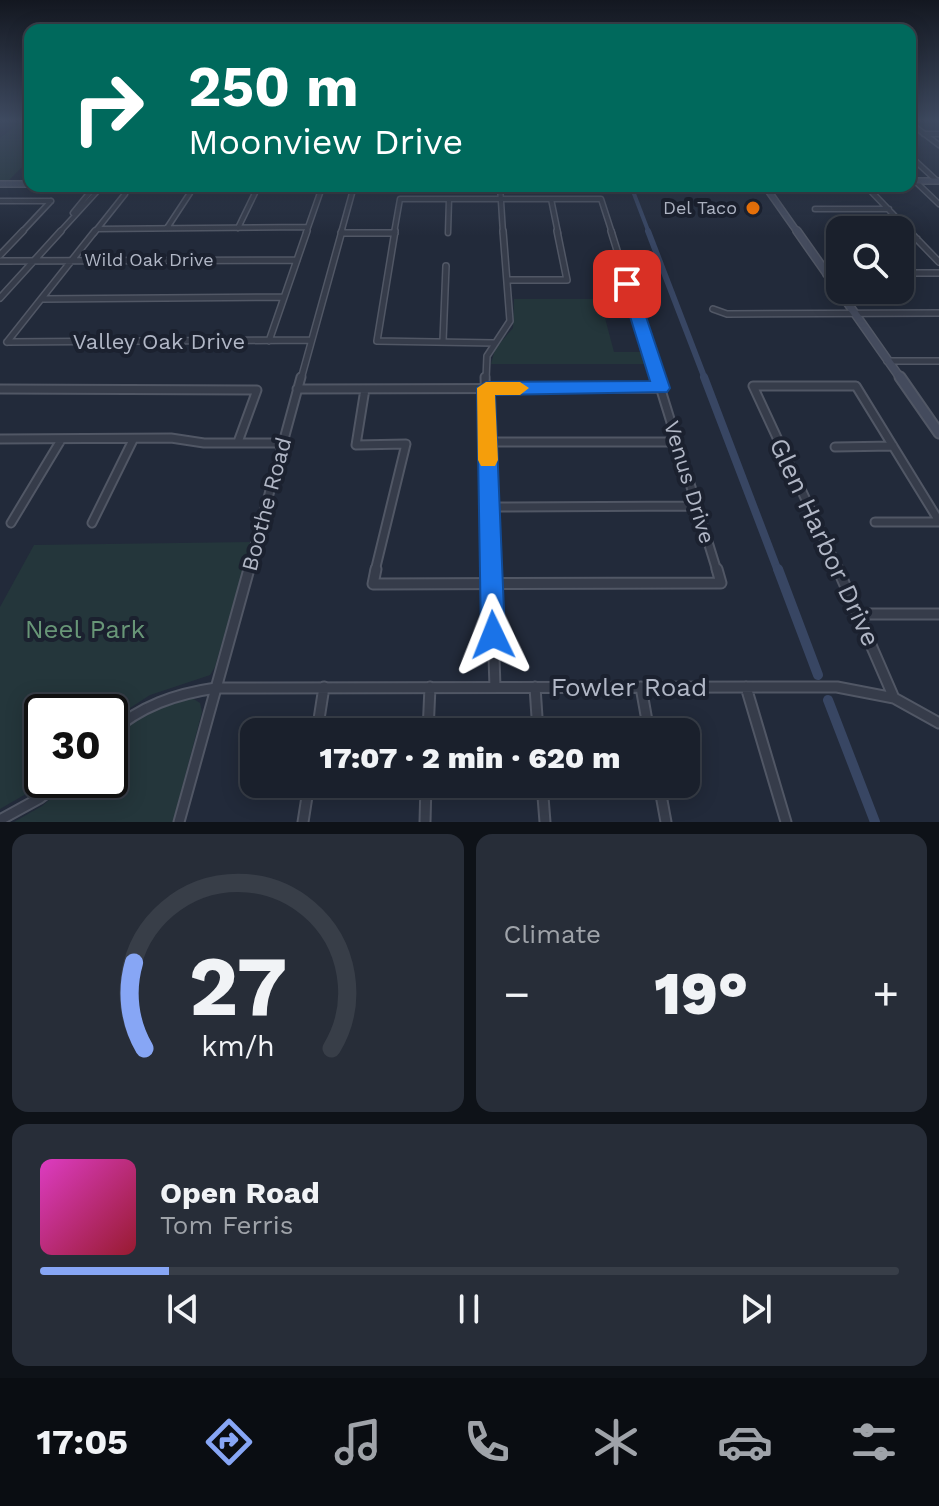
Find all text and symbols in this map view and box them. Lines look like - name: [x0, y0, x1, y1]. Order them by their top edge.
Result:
- text: 250 m: [188, 54, 359, 120]
- icon: right: [56, 56, 160, 160]
- text: Moonview Drive: [188, 121, 463, 163]
- place label: Del Taco: [663, 197, 737, 218]
- marker: Del Taco: [744, 199, 762, 217]
- map controls: [826, 216, 914, 304]
- button: search: [826, 216, 914, 304]
- street label: Wild Oak Drive: [84, 249, 214, 270]
- pin: [593, 250, 661, 318]
- icon: arrive: [605, 262, 649, 306]
- street label: Valley Oak Drive: [73, 329, 245, 354]
- street label: Venus Drive: [659, 418, 720, 547]
- street label: Glen Harbor Drive: [764, 433, 886, 651]
- street label: Boothe Road: [237, 435, 296, 574]
- position arrow: [451, 593, 535, 677]
- park label: Neel Park: [25, 614, 146, 644]
- street label: Fowler Road: [551, 672, 707, 702]
- speed limit sign: 30: [24, 694, 128, 798]
- text: 17:07 · 2 min · 620 m: [320, 740, 620, 775]
- text: Climate: [504, 919, 601, 949]
- text: 27: [188, 938, 287, 1035]
- text: 19°: [654, 958, 748, 1029]
- text: −: [504, 968, 530, 1020]
- text: +: [872, 968, 899, 1020]
- text: km/h: [201, 1029, 275, 1063]
- text: Open Road: [160, 1175, 320, 1210]
- text: Tom Ferris: [160, 1210, 293, 1240]
- icon: previous: [161, 1287, 205, 1331]
- icon: pause: [447, 1287, 491, 1331]
- icon: next: [734, 1287, 778, 1331]
- icon: directions: [201, 1414, 257, 1470]
- icon: music: [330, 1414, 386, 1470]
- icon: phone: [459, 1414, 515, 1470]
- icon: climate: [588, 1414, 644, 1470]
- icon: car: [717, 1414, 773, 1470]
- icon: filters: [846, 1414, 902, 1470]
- text: 17:05: [37, 1421, 128, 1463]

